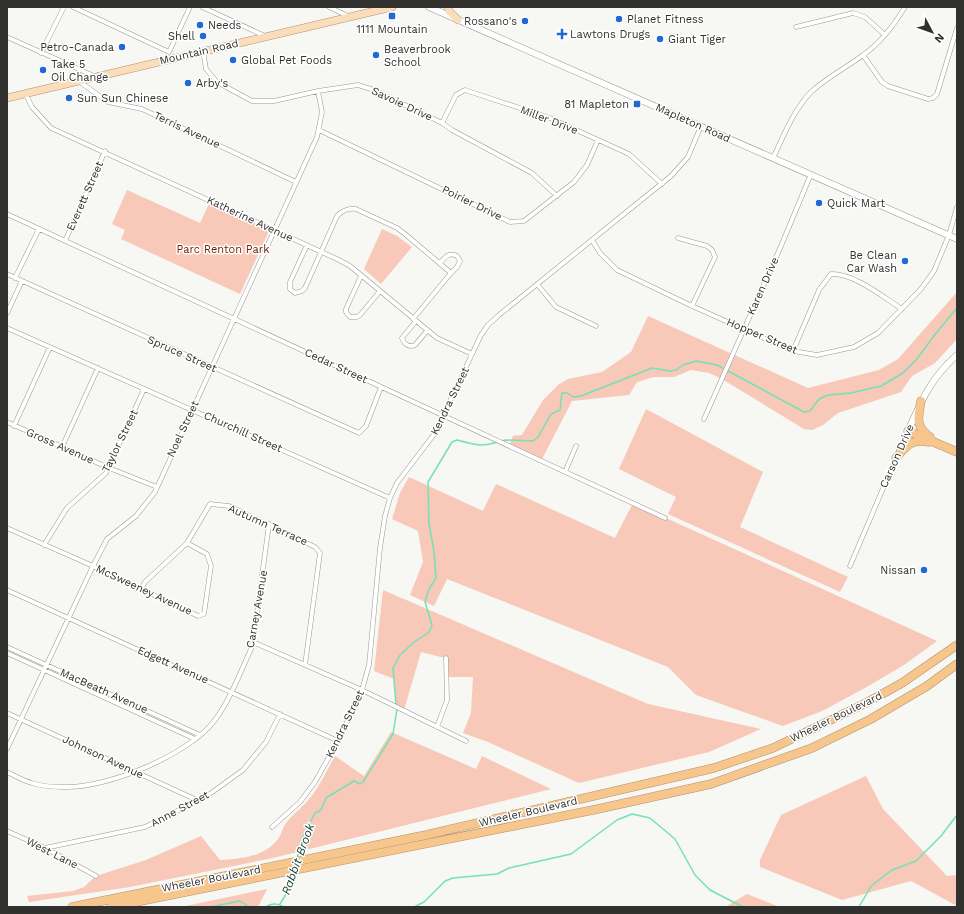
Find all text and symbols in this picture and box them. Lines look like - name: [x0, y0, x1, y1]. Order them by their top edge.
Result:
- marker: 1111 Mountain: [387, 11, 397, 21]
- north arrow: [912, 12, 952, 52]
- place label: Planet Fitness: [627, 13, 704, 26]
- marker: Planet Fitness: [614, 14, 624, 24]
- place label: Rossano's: [464, 15, 517, 28]
- marker: Rossano's: [520, 16, 530, 26]
- place label: Needs: [208, 19, 242, 32]
- marker: Needs: [195, 20, 205, 30]
- place label: 1111 Mountain: [357, 23, 427, 36]
- place label: Lawtons Drugs: [570, 28, 650, 41]
- marker: Lawtons Drugs: [557, 29, 567, 39]
- place label: Shell: [168, 30, 196, 43]
- marker: Shell: [198, 31, 208, 41]
- text: N: [932, 31, 947, 46]
- place label: Giant Tiger: [668, 33, 727, 46]
- marker: Giant Tiger: [655, 34, 665, 44]
- street label: Mountain Road: [158, 37, 240, 67]
- place label: Petro-Canada: [40, 41, 114, 54]
- marker: Petro-Canada: [117, 42, 127, 52]
- place label: Beaverbrook School: [384, 43, 451, 69]
- marker: Beaverbrook School: [371, 50, 381, 60]
- place label: Global Pet Foods: [241, 54, 332, 67]
- marker: Global Pet Foods: [228, 55, 238, 65]
- place label: Take 5 Oil Change: [51, 58, 108, 84]
- marker: Take 5 Oil Change: [38, 65, 48, 75]
- place label: Arby's: [196, 77, 229, 90]
- marker: Arby's: [183, 78, 193, 88]
- street label: Savoie Drive: [369, 84, 435, 124]
- place label: Sun Sun Chinese: [77, 92, 168, 105]
- marker: Sun Sun Chinese: [64, 93, 74, 103]
- place label: 81 Mapleton: [564, 98, 629, 111]
- marker: 81 Mapleton: [632, 99, 642, 109]
- street label: Mapleton Road: [654, 101, 732, 145]
- street label: Miller Drive: [518, 103, 580, 137]
- street label: Terris Avenue: [152, 109, 222, 151]
- street label: Everett Street: [64, 159, 106, 233]
- street label: Poirier Drive: [440, 183, 504, 223]
- street label: Katherine Avenue: [205, 193, 295, 245]
- place label: Quick Mart: [827, 197, 886, 210]
- marker: Quick Mart: [814, 198, 824, 208]
- park label: Parc Renton Park: [177, 243, 269, 256]
- place label: Be Clean Car Wash: [847, 249, 897, 275]
- street label: Karen Drive: [744, 255, 782, 317]
- marker: Be Clean Car Wash: [900, 256, 910, 266]
- street label: Hopper Street: [725, 315, 800, 357]
- street label: Spruce Street: [145, 333, 219, 375]
- street label: Cedar Street: [302, 346, 370, 386]
- street label: Kendra Street: [428, 365, 472, 437]
- street label: Noel Street: [164, 398, 202, 459]
- street label: Taylor Street: [99, 407, 141, 474]
- street label: Churchill Street: [202, 409, 285, 455]
- street label: Carson Drive: [877, 422, 917, 490]
- street label: Gross Avenue: [24, 425, 96, 467]
- street label: Autumn Terrace: [226, 502, 310, 548]
- street label: McSweeney Avenue: [94, 562, 194, 618]
- place label: Nissan: [880, 564, 916, 577]
- marker: Nissan: [919, 565, 929, 575]
- street label: Carney Avenue: [244, 569, 270, 649]
- street label: Edgett Avenue: [135, 644, 211, 686]
- street label: MacBeath Avenue: [58, 666, 150, 716]
- street label: Kendra Street: [323, 688, 367, 760]
- street label: Wheeler Boulevard: [788, 689, 884, 745]
- street label: Johnson Avenue: [60, 733, 146, 781]
- street label: Anne Street: [149, 788, 212, 830]
- street label: Wheeler Boulevard: [477, 794, 579, 830]
- water label: Rabbit Brook: [279, 821, 317, 896]
- street label: West Lane: [24, 834, 80, 872]
- street label: Wheeler Boulevard: [160, 863, 262, 895]

